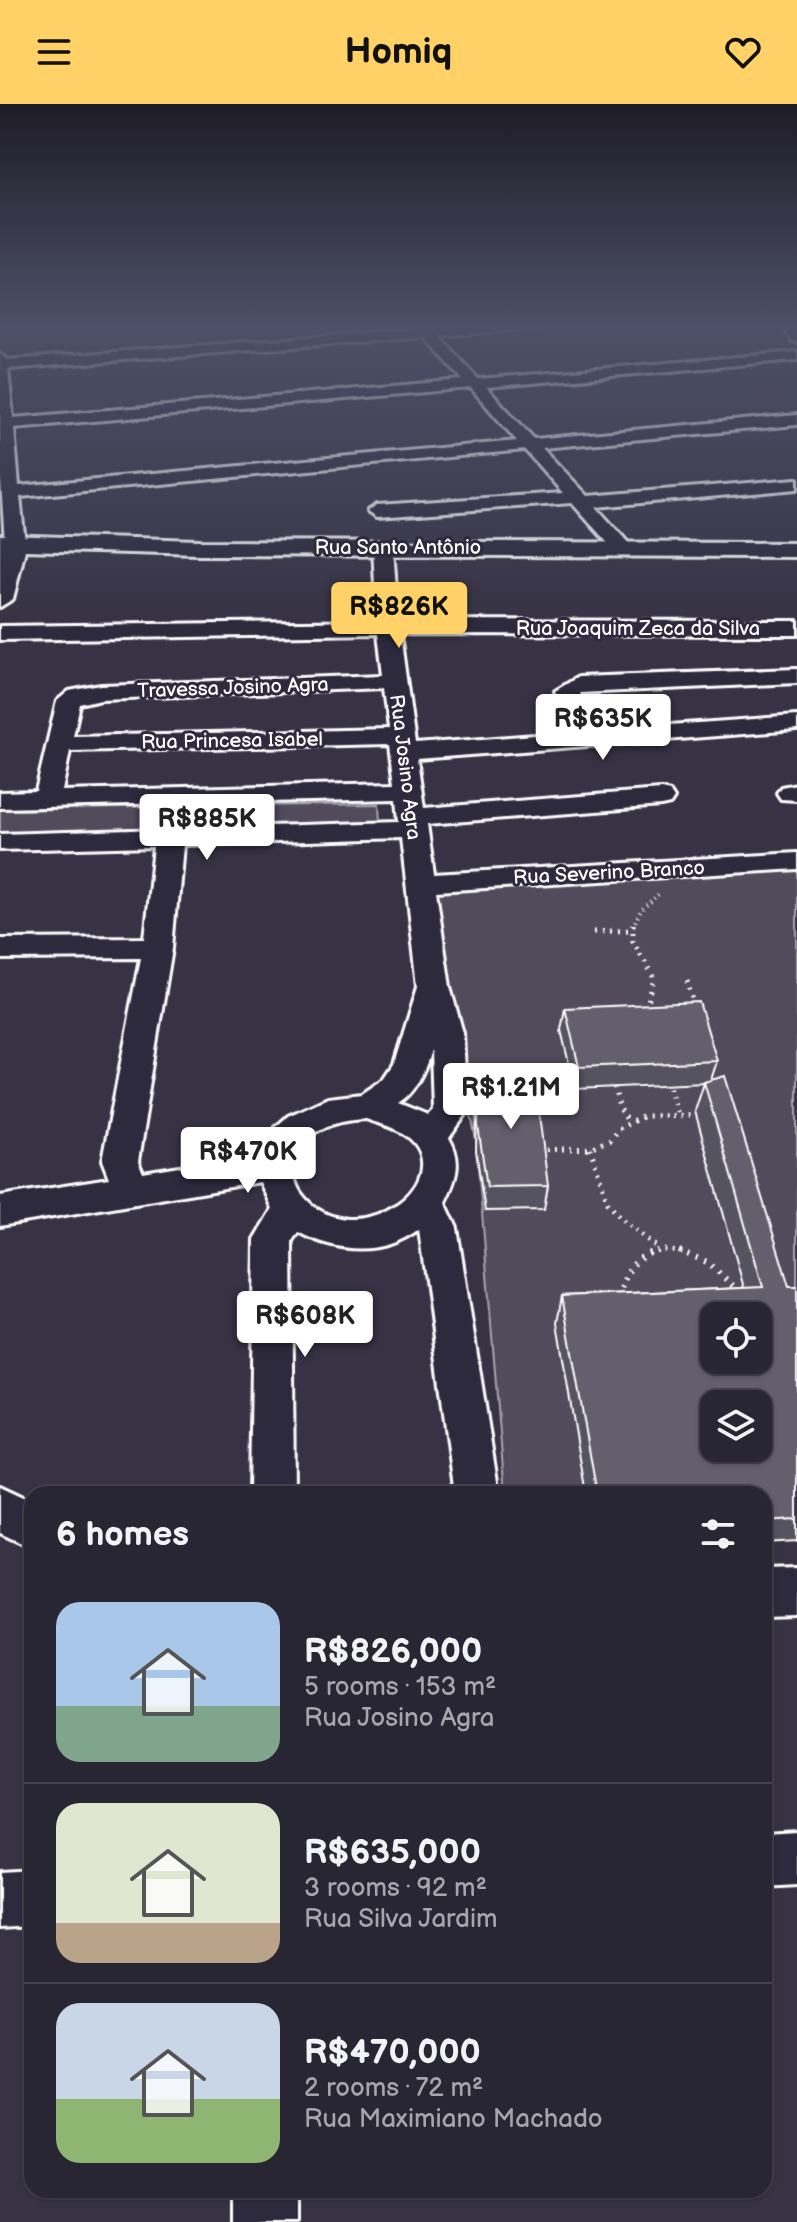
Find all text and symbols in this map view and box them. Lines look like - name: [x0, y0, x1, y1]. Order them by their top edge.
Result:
- icon: menu: [32, 30, 76, 74]
- icon: heart: [721, 30, 765, 74]
- text: Homiq: [345, 31, 452, 74]
- street label: Rua Santo Antônio: [315, 536, 481, 560]
- pin: R$826K: [334, 582, 464, 650]
- text: R$826K: [349, 592, 449, 623]
- street label: Rua Joaquim Zeca da Silva: [516, 617, 760, 641]
- street label: Travessa Josino Agra: [137, 673, 329, 703]
- street label: Rua Josino Agra: [384, 693, 426, 841]
- pin: R$635K: [538, 694, 668, 762]
- text: R$635K: [554, 704, 652, 735]
- street label: Rua Princesa Isabel: [141, 727, 323, 755]
- pin: R$885K: [142, 794, 272, 862]
- text: R$885K: [158, 804, 256, 835]
- street label: Rua Severino Branco: [513, 856, 705, 890]
- pin: R$1.21M: [437, 1063, 585, 1131]
- text: R$1.21M: [461, 1073, 561, 1104]
- pin: R$470K: [183, 1127, 313, 1195]
- text: R$470K: [199, 1137, 297, 1168]
- pin: R$608K: [240, 1291, 370, 1359]
- text: R$608K: [255, 1301, 355, 1332]
- map controls: [700, 1302, 772, 1462]
- button: locate: [700, 1302, 772, 1374]
- button: layers: [700, 1390, 772, 1462]
- icon: filters: [696, 1512, 740, 1556]
- text: 6 homes: [56, 1514, 189, 1555]
- text: R$826,000: [304, 1631, 482, 1672]
- icon: home: [120, 1634, 216, 1730]
- text: 5 rooms · 153 m²: [304, 1672, 496, 1703]
- text: Rua Josino Agra: [304, 1703, 495, 1734]
- text: R$635,000: [304, 1832, 481, 1873]
- icon: home: [120, 1835, 216, 1931]
- text: 3 rooms · 92 m²: [304, 1873, 487, 1904]
- text: Rua Silva Jardim: [304, 1904, 497, 1935]
- text: R$470,000: [304, 2032, 481, 2073]
- icon: home: [120, 2035, 216, 2131]
- text: 2 rooms · 72 m²: [304, 2073, 483, 2104]
- text: Rua Maximiano Machado: [304, 2104, 603, 2135]

